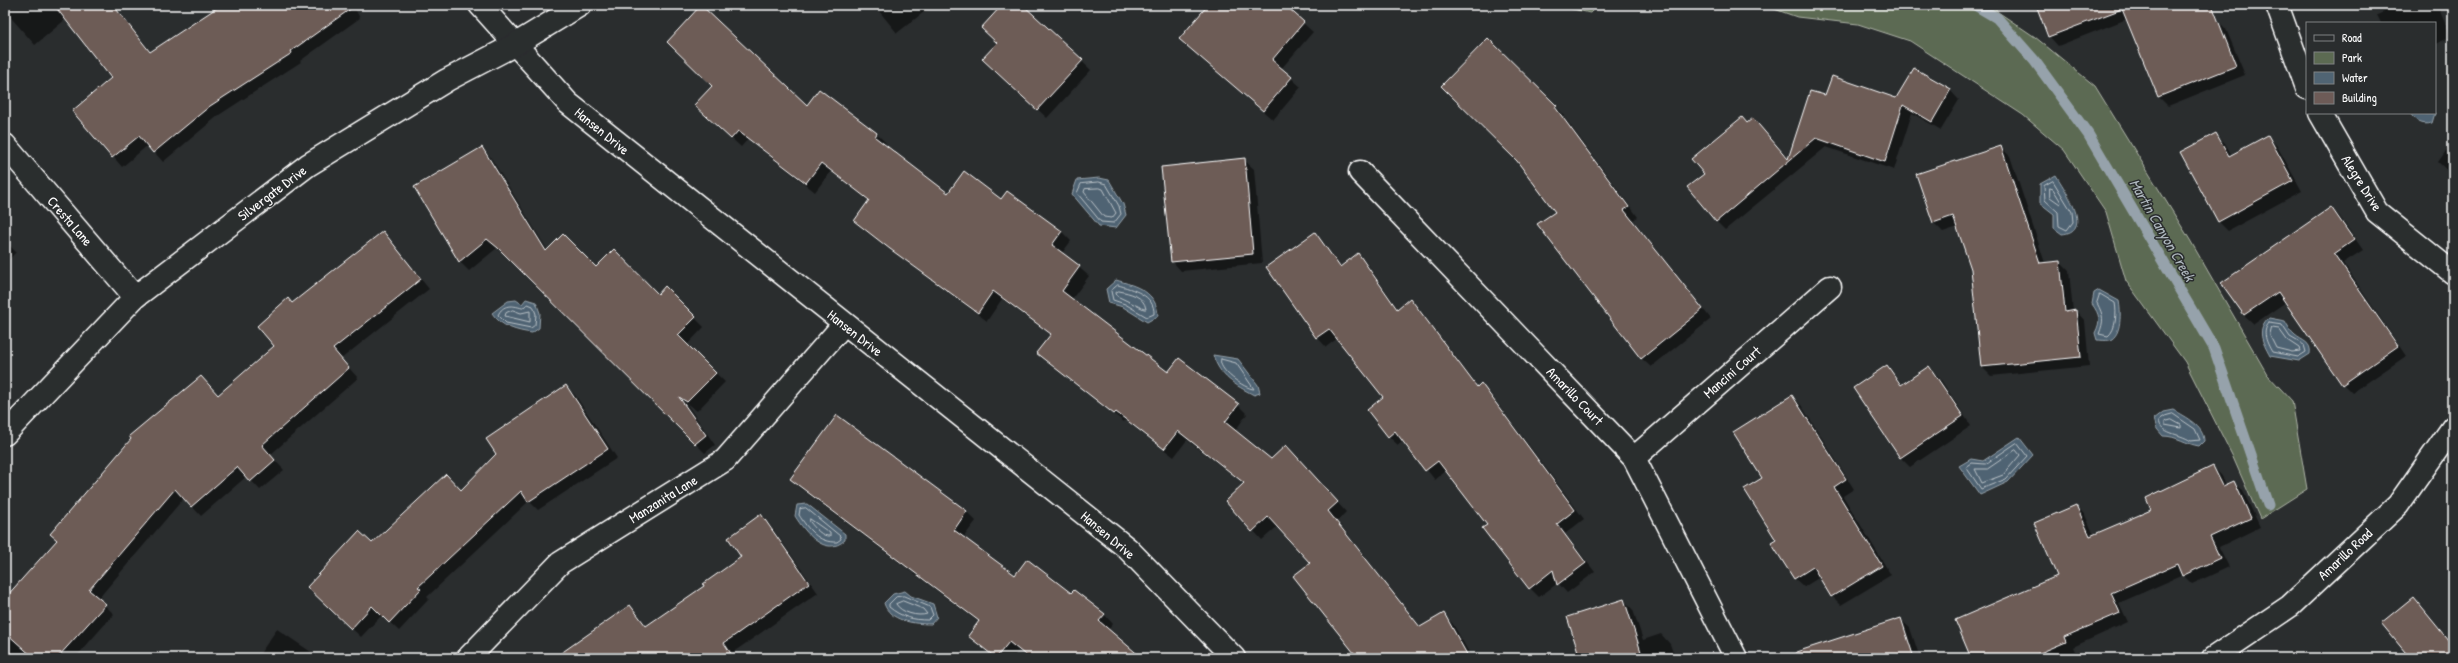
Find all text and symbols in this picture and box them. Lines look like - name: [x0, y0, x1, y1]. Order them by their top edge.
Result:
- legend: [2306, 22, 2436, 114]
- text: Road: [2342, 29, 2362, 46]
- text: Park: [2342, 49, 2362, 66]
- text: Water: [2342, 69, 2368, 86]
- text: Building: [2342, 89, 2377, 106]
- street label: Hansen Drive: [571, 103, 634, 159]
- street label: Alegre Drive: [2337, 151, 2387, 215]
- street label: Silvergate Drive: [233, 160, 311, 226]
- water label: Martin Canyon Creek: [2125, 175, 2201, 286]
- street label: Cresta Lane: [43, 192, 98, 250]
- street label: Hansen Drive: [824, 305, 887, 360]
- street label: Mancini Court: [1699, 341, 1765, 402]
- street label: Amarillo Court: [1543, 362, 1608, 429]
- street label: Manzanita Lane: [625, 470, 701, 527]
- street label: Hansen Drive: [1077, 506, 1140, 563]
- street label: Amarillo Road: [2313, 523, 2376, 584]

